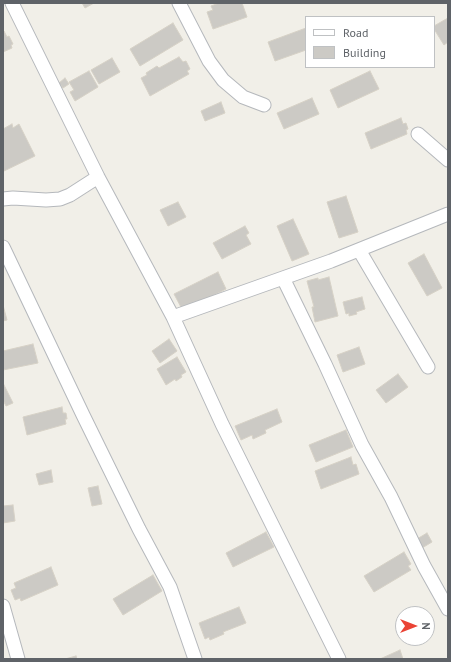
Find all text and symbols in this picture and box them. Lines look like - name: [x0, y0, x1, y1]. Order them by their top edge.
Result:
- legend: [305, 16, 435, 68]
- text: Road: [343, 25, 368, 40]
- text: Building: [343, 45, 386, 60]
- north arrow: [395, 606, 435, 646]
- text: N: [419, 622, 433, 630]

